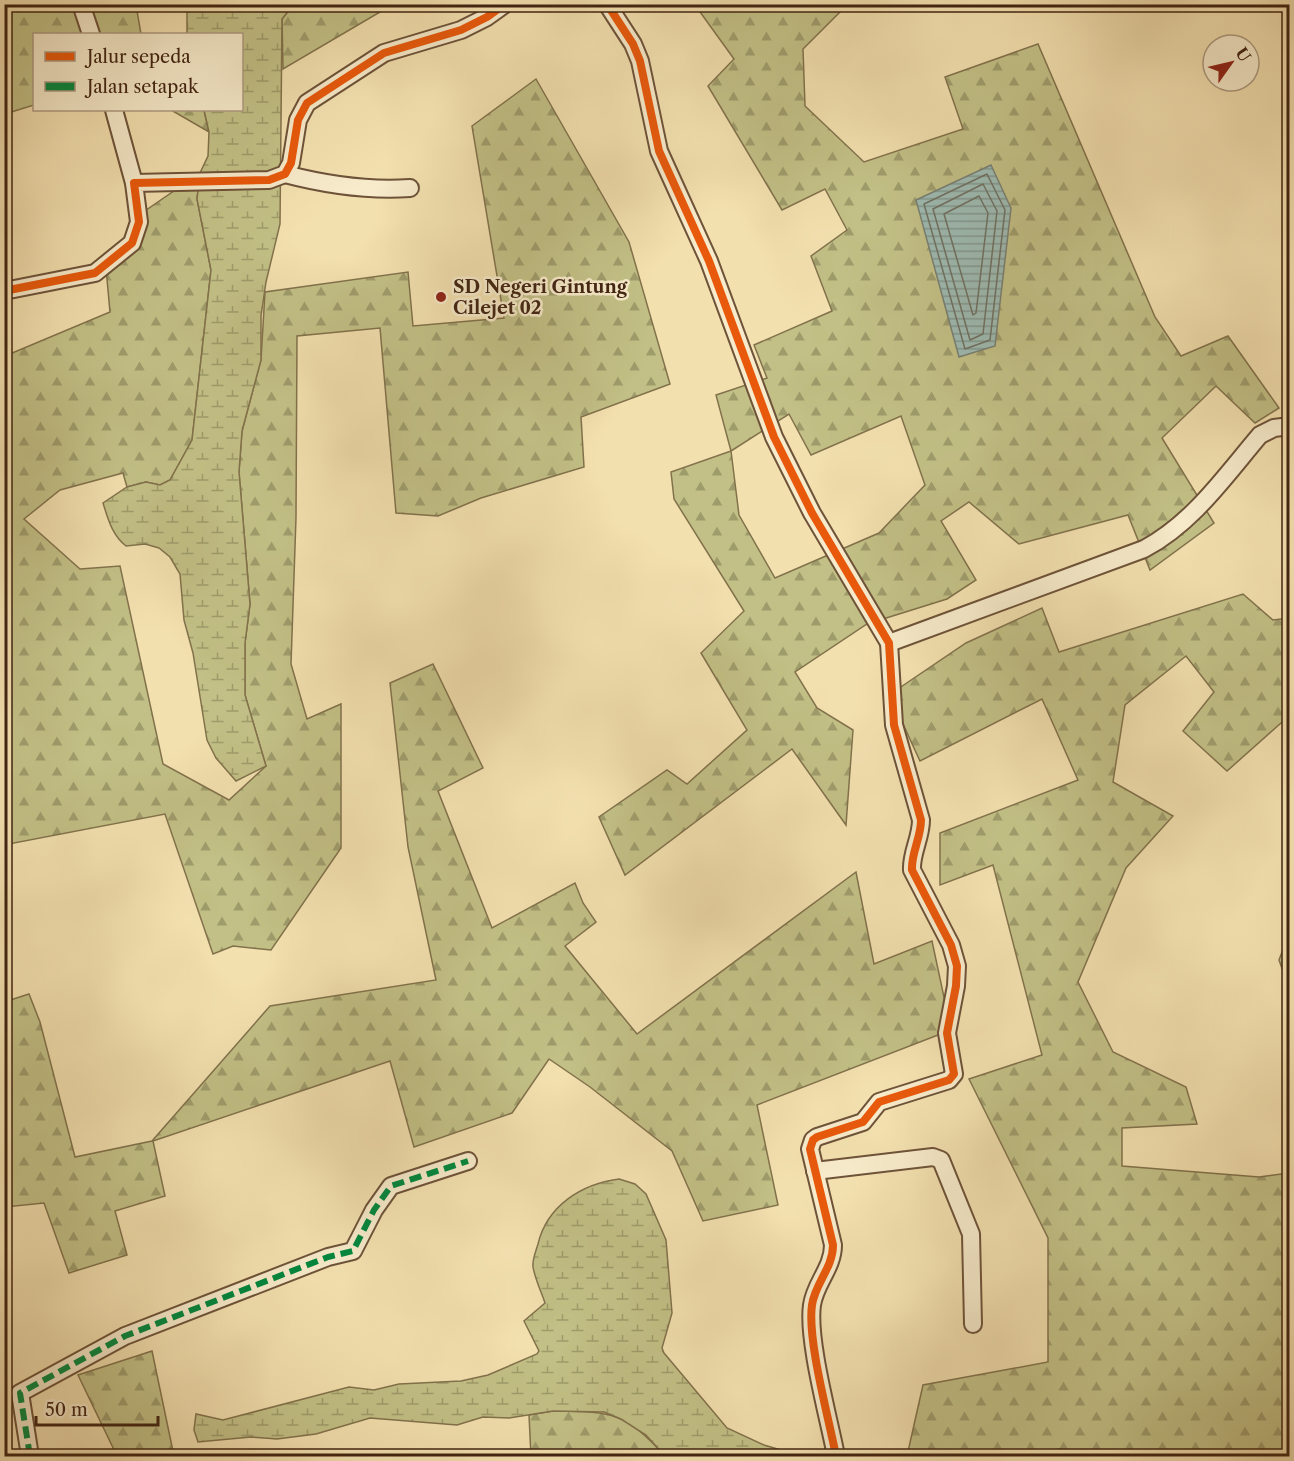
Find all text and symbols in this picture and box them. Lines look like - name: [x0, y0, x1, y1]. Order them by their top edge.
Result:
- legend: [33, 33, 243, 111]
- north arrow: [1201, 33, 1261, 93]
- text: U: [1232, 44, 1255, 66]
- text: Jalur sepeda: [84, 46, 191, 68]
- text: Jalan setapak: [84, 76, 200, 98]
- place label: SD Negeri Gintung Cilejet 02: [453, 276, 628, 319]
- marker: SD Negeri Gintung Cilejet 02: [434, 290, 448, 304]
- scale bar: [36, 1389, 158, 1427]
- text: 50 m: [45, 1399, 88, 1421]

